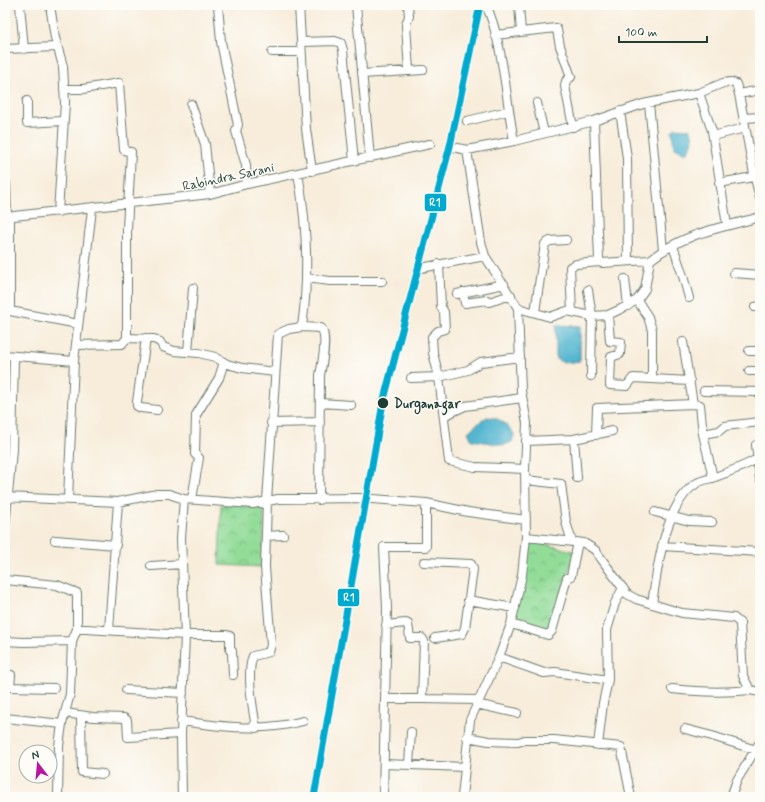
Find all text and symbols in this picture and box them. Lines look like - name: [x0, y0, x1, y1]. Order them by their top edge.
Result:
- scale bar: [619, 18, 707, 44]
- text: 100 m: [625, 25, 657, 41]
- street label: Rabindra Sarani: [181, 159, 276, 195]
- line badge: R1: [424, 193, 447, 212]
- text: R1: [429, 196, 441, 210]
- marker: Durganagar: [376, 396, 390, 410]
- place label: Durganagar: [394, 396, 461, 416]
- line badge: R1: [337, 588, 360, 607]
- text: R1: [343, 591, 355, 605]
- north arrow: [18, 744, 58, 784]
- text: N: [30, 748, 41, 763]

